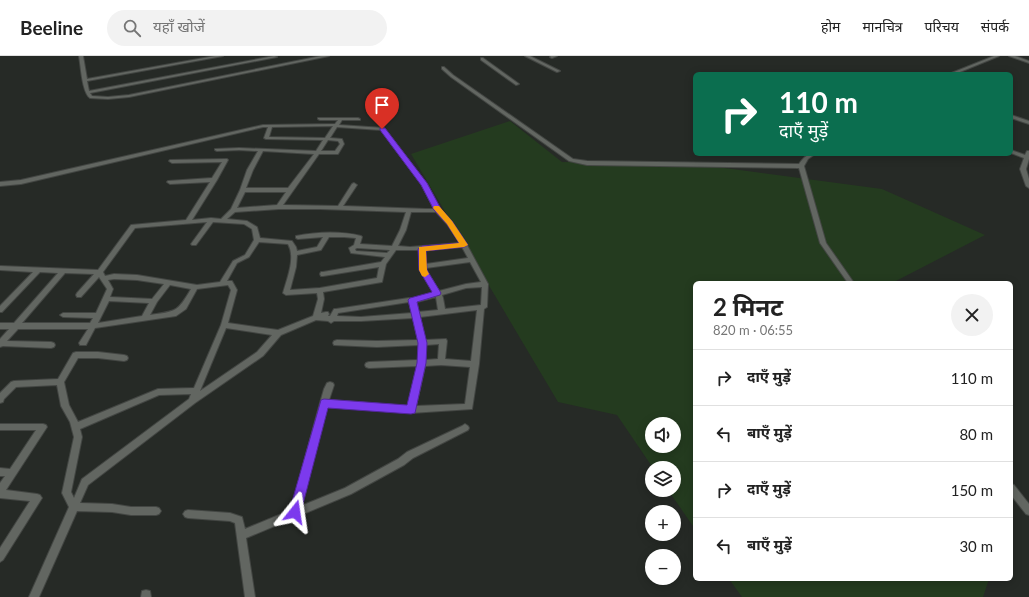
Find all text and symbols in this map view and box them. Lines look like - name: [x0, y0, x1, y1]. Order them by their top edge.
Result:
- search box: [107, 10, 387, 46]
- text: Beeline: [20, 16, 83, 39]
- icon: search: [121, 17, 143, 39]
- text: यहाँ खोजें: [153, 17, 205, 35]
- text: होम: [821, 18, 840, 35]
- text: मानचित्र: [862, 18, 903, 35]
- text: परिचय: [925, 18, 959, 35]
- text: संपर्क: [981, 18, 1009, 35]
- text: 110 m: [779, 85, 858, 119]
- pin: [365, 88, 399, 129]
- icon: right: [713, 88, 765, 140]
- icon: arrive: [371, 94, 393, 116]
- text: दाएँ मुड़ें: [779, 119, 828, 141]
- text: 2 मिनट: [713, 292, 783, 321]
- button: close: [951, 294, 993, 336]
- text: 820 m · 06:55: [713, 322, 793, 338]
- icon: right: [713, 367, 735, 389]
- text: दाएँ मुड़ें: [747, 367, 791, 385]
- text: 110 m: [951, 369, 993, 387]
- map controls: [645, 417, 681, 585]
- button: sound: [645, 417, 681, 453]
- icon: left: [713, 423, 735, 445]
- text: बाएँ मुड़ें: [747, 423, 792, 441]
- text: 80 m: [959, 425, 993, 443]
- button: layers: [645, 461, 681, 497]
- icon: right: [713, 479, 735, 501]
- text: दाएँ मुड़ें: [747, 479, 791, 497]
- text: 150 m: [951, 481, 993, 499]
- position arrow: [274, 491, 316, 533]
- button: +: [645, 505, 681, 541]
- icon: left: [713, 535, 735, 557]
- text: बाएँ मुड़ें: [747, 535, 792, 553]
- text: 30 m: [959, 537, 993, 555]
- button: −: [645, 549, 681, 585]

